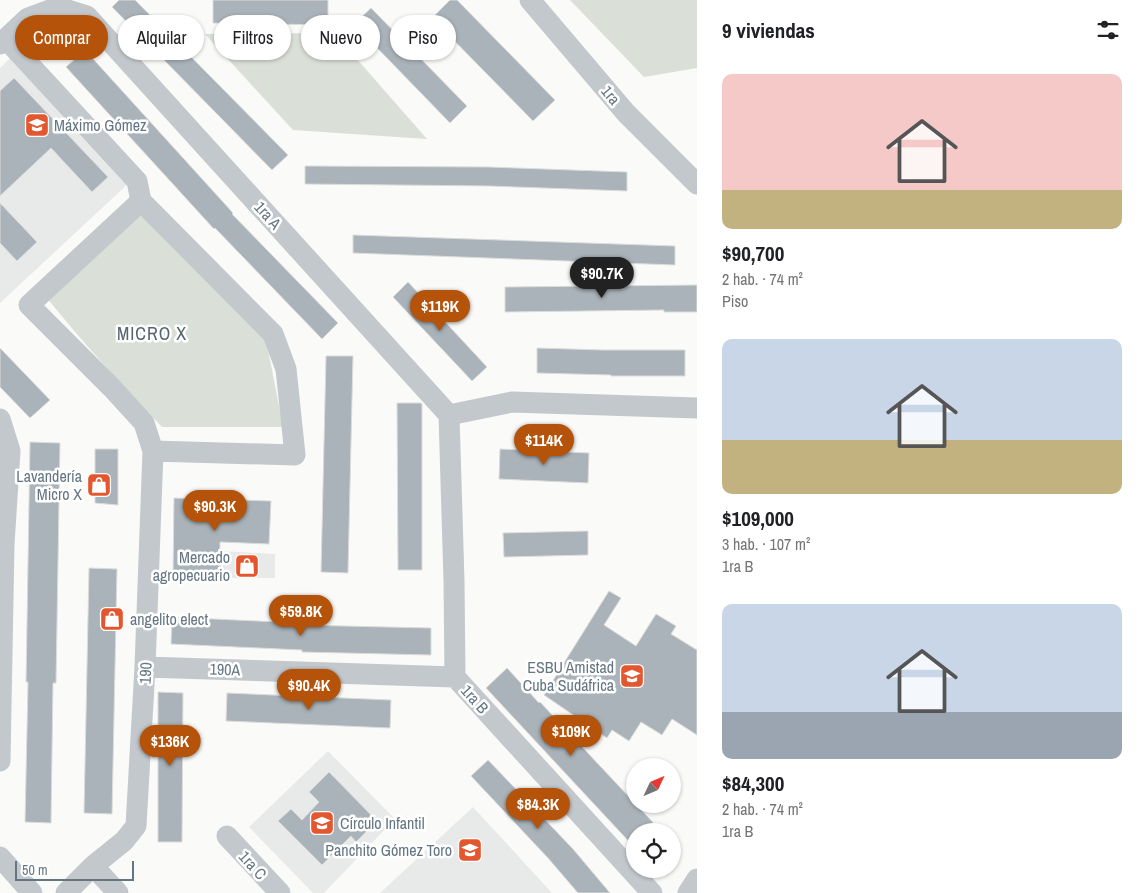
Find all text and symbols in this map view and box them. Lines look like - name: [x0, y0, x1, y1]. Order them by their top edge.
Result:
- chip: Comprar: [15, 15, 108, 60]
- chip: Alquilar: [118, 15, 204, 60]
- chip: Filtros: [214, 15, 291, 60]
- chip: Nuevo: [301, 15, 380, 60]
- chip: Piso: [390, 15, 456, 60]
- text: 9 viviendas: [722, 16, 815, 45]
- icon: filters: [1094, 16, 1122, 44]
- street label: 1ra: [596, 81, 626, 110]
- icon: home: [877, 106, 967, 196]
- school or university icon: Máximo Gómez: [24, 112, 50, 138]
- place label: Máximo Gómez: [54, 114, 147, 136]
- street label: 1ra A: [250, 196, 287, 234]
- text: $90,700: [722, 239, 784, 268]
- pin: $90.7K: [561, 256, 643, 299]
- text: $90.7K: [581, 262, 623, 284]
- text: 2 hab. · 74 m²: [722, 268, 803, 290]
- pin: $119K: [405, 290, 475, 332]
- text: Piso: [722, 290, 748, 312]
- text: $119K: [421, 295, 459, 317]
- district label: MICRO X: [117, 321, 187, 346]
- icon: home: [877, 371, 967, 461]
- pin: $114K: [509, 424, 579, 466]
- text: $114K: [525, 429, 563, 451]
- place label: Lavandería Micro X: [16, 465, 83, 505]
- shop icon: Lavandería Micro X: [86, 472, 112, 498]
- pin: $90.3K: [174, 490, 256, 532]
- text: $90.3K: [194, 495, 236, 517]
- text: $109,000: [722, 504, 794, 533]
- text: 3 hab. · 107 m²: [722, 533, 810, 555]
- place label: Mercado agropecuario: [153, 546, 230, 586]
- shop icon: Mercado agropecuario: [234, 553, 260, 579]
- text: 1ra B: [722, 555, 753, 577]
- pin: $59.8K: [260, 594, 342, 637]
- text: $59.8K: [280, 600, 322, 622]
- shop icon: angelito elect: [99, 606, 125, 632]
- place label: angelito elect: [130, 608, 208, 630]
- icon: home: [877, 636, 967, 726]
- place label: ESBU Amistad Cuba Sudáfrica: [523, 656, 615, 696]
- street label: 190A: [209, 657, 241, 681]
- street label: 190: [133, 661, 157, 685]
- school or university icon: ESBU Amistad Cuba Sudáfrica: [619, 663, 645, 689]
- pin: $90.4K: [268, 668, 350, 711]
- text: $90.4K: [288, 674, 330, 696]
- street label: 1ra B: [456, 680, 494, 718]
- pin: $109K: [536, 714, 606, 757]
- text: $109K: [552, 720, 590, 742]
- pin: $136K: [135, 724, 205, 767]
- text: $136K: [151, 730, 189, 752]
- north arrow: [626, 758, 681, 812]
- map controls: [626, 758, 681, 878]
- text: $84,300: [722, 769, 784, 798]
- pin: $84.3K: [497, 788, 579, 830]
- text: $84.3K: [517, 793, 559, 815]
- text: 2 hab. · 74 m²: [722, 798, 803, 820]
- school or university icon: Círculo Infantil: [309, 810, 335, 836]
- place label: Círculo Infantil: [340, 812, 425, 834]
- text: 1ra B: [722, 820, 753, 842]
- button: locate: [626, 823, 681, 878]
- school or university icon: Panchito Gómez Toro: [457, 837, 483, 863]
- place label: Panchito Gómez Toro: [325, 839, 452, 861]
- street label: 1ra C: [234, 846, 272, 884]
- scale bar: [15, 858, 134, 881]
- text: 50 m: [22, 861, 48, 879]

